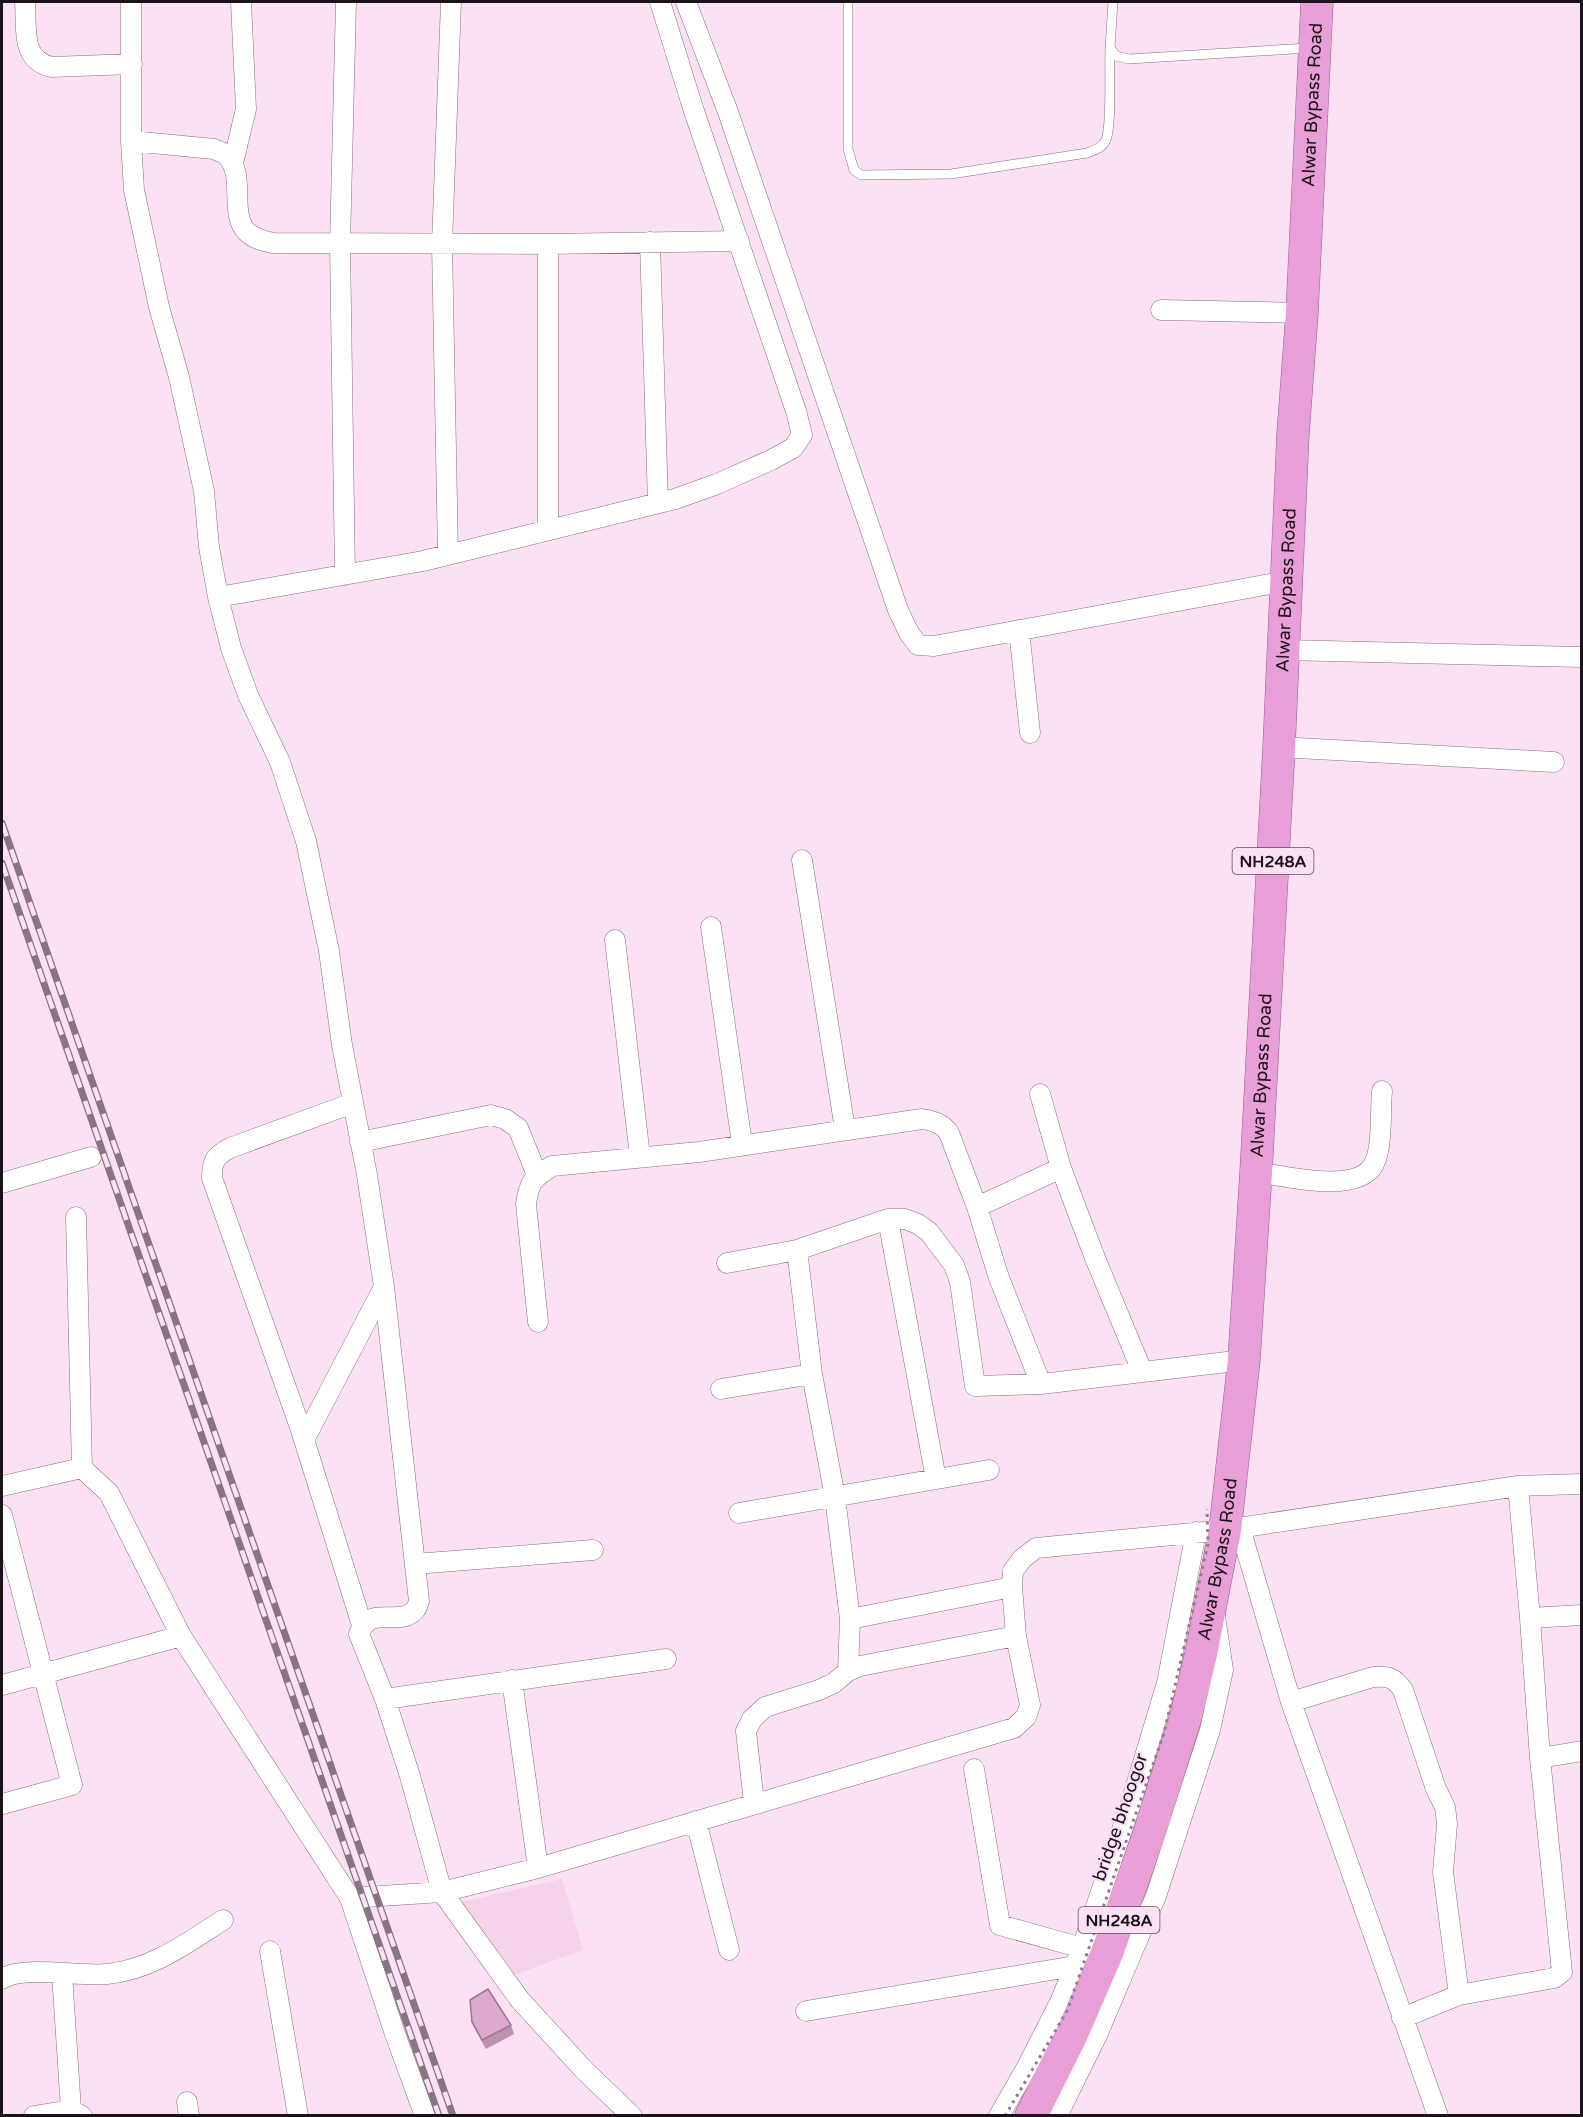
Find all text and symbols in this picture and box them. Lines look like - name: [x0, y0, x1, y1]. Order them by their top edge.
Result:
- street label: Alwar Bypass Road: [1297, 22, 1327, 187]
- street label: Alwar Bypass Road: [1271, 508, 1301, 673]
- road number: NH248A: [1232, 848, 1314, 874]
- street label: Alwar Bypass Road: [1246, 993, 1277, 1158]
- street label: Alwar Bypass Road: [1193, 1477, 1242, 1642]
- street label: bridge bhoogor: [1088, 1750, 1152, 1884]
- road number: NH248A: [1078, 1907, 1160, 1933]

